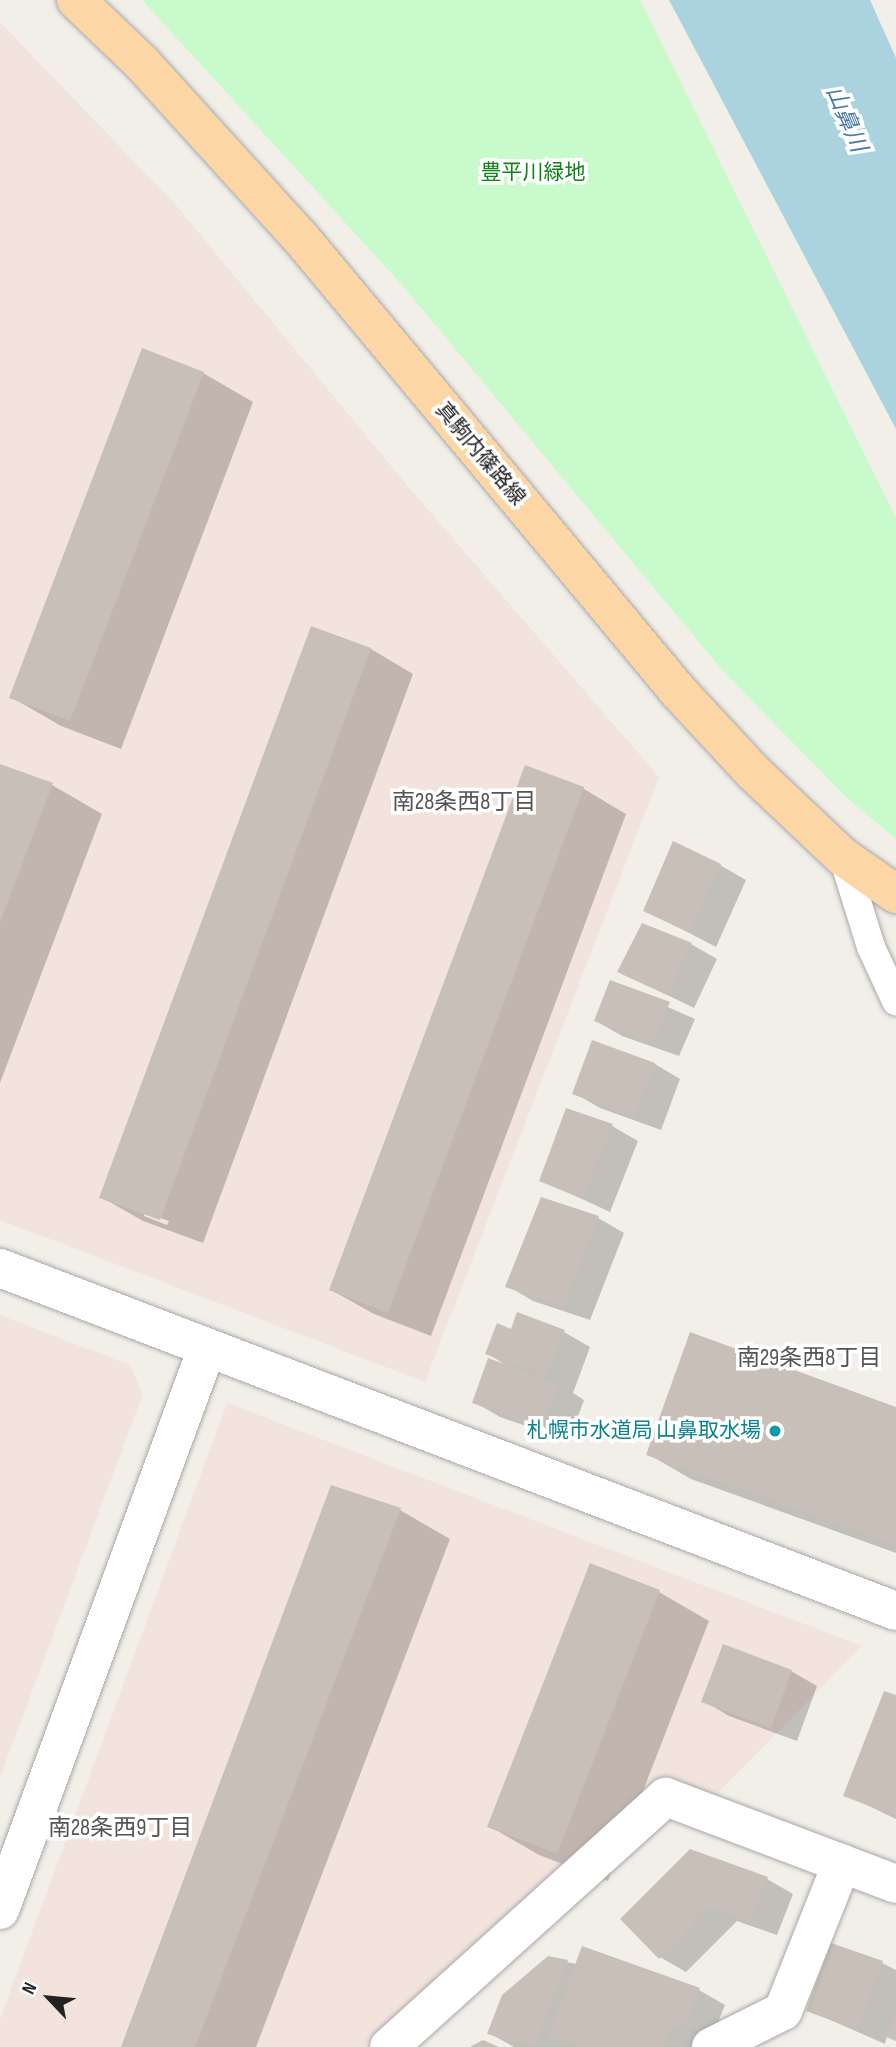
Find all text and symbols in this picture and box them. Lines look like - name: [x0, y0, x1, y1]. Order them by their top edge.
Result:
- water label: 山鼻川: [820, 82, 872, 156]
- park label: 豊平川緑地: [481, 160, 585, 186]
- street label: 真駒内篠路線: [430, 398, 530, 510]
- district label: 南28条西8丁目: [392, 788, 536, 816]
- district label: 南29条西8丁目: [737, 1344, 881, 1372]
- place label: 札幌市水道局 山鼻取水場: [527, 1418, 761, 1444]
- marker: 札幌市水道局 山鼻取水場: [767, 1423, 783, 1439]
- district label: 南28条西9丁目: [48, 1814, 192, 1842]
- north arrow: [14, 1963, 84, 2033]
- text: N: [17, 1979, 42, 1998]

